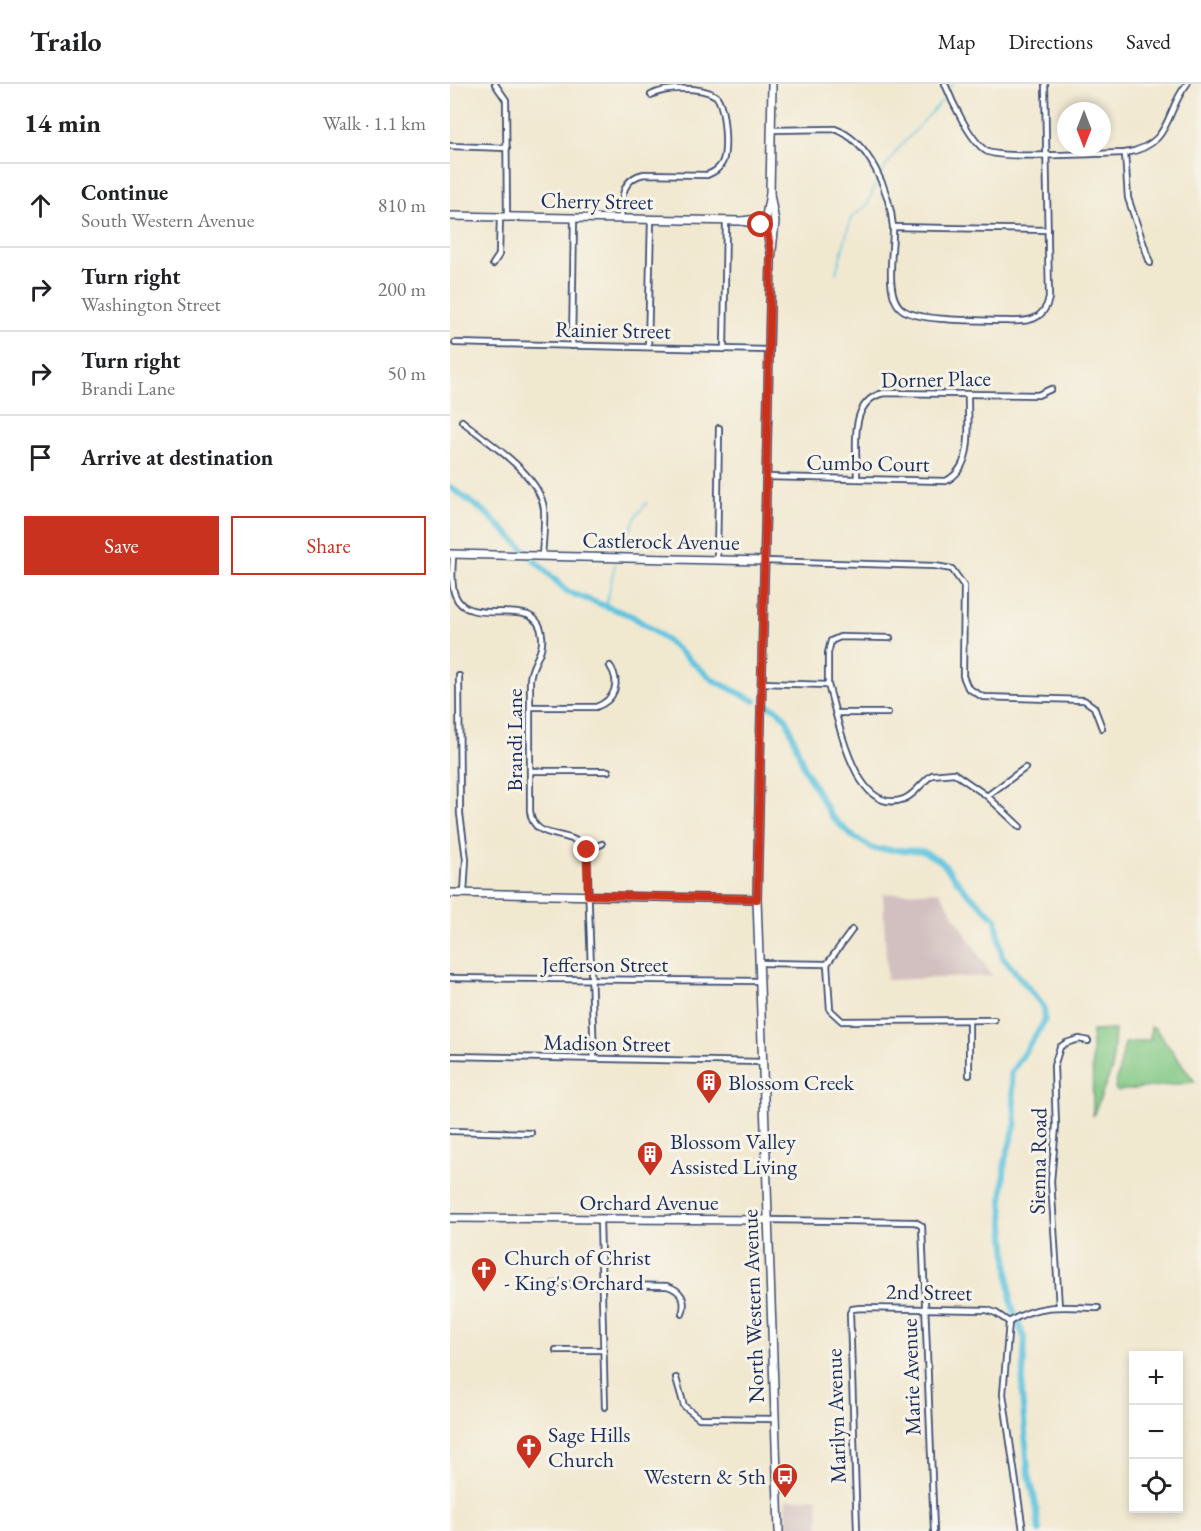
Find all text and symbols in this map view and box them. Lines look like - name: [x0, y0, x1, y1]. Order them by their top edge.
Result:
- text: Trailo: [30, 23, 102, 59]
- text: Map: [938, 28, 975, 55]
- text: Directions: [1008, 28, 1093, 55]
- text: Saved: [1126, 28, 1171, 55]
- north arrow: [1057, 102, 1111, 156]
- text: 14 min: [24, 106, 101, 140]
- text: Walk · 1.1 km: [323, 110, 426, 136]
- text: Continue: [81, 178, 168, 207]
- street label: Cherry Street: [540, 186, 654, 216]
- icon: ahead: [24, 189, 57, 222]
- text: 810 m: [378, 192, 426, 218]
- text: South Western Avenue: [81, 207, 255, 233]
- route start: [747, 211, 773, 237]
- text: Turn right: [81, 262, 180, 291]
- icon: right: [24, 273, 57, 306]
- text: 200 m: [378, 276, 426, 302]
- text: Washington Street: [81, 291, 221, 317]
- street label: Rainier Street: [555, 314, 671, 346]
- text: Turn right: [81, 346, 180, 375]
- icon: right: [24, 357, 57, 390]
- text: 50 m: [387, 360, 426, 386]
- street label: Dorner Place: [881, 364, 992, 394]
- text: Brandi Lane: [81, 375, 175, 401]
- icon: arrive: [24, 441, 57, 474]
- text: Arrive at destination: [81, 443, 273, 472]
- street label: Cumbo Court: [806, 447, 930, 479]
- button: Save: [24, 516, 219, 575]
- button: Share: [231, 516, 426, 575]
- street label: Castlerock Avenue: [582, 525, 740, 557]
- street label: Brandi Lane: [500, 688, 529, 792]
- route end: [573, 836, 599, 862]
- street label: Jefferson Street: [540, 950, 668, 979]
- street label: Madison Street: [543, 1027, 671, 1059]
- building icon: Blossom Creek: [694, 1067, 724, 1105]
- place label: Blossom Creek: [728, 1068, 855, 1097]
- street label: Sienna Road: [1023, 1107, 1053, 1215]
- place label: Blossom Valley Assisted Living: [669, 1127, 798, 1181]
- building icon: Blossom Valley Assisted Living: [635, 1139, 665, 1177]
- street label: Orchard Avenue: [579, 1188, 719, 1217]
- street label: North Western Avenue: [735, 1208, 771, 1403]
- place label: Church of Christ - King's Orchard: [504, 1243, 651, 1297]
- church icon: Church of Christ - King's Orchard: [469, 1255, 499, 1293]
- street label: 2nd Street: [886, 1277, 972, 1307]
- street label: Marie Avenue: [894, 1318, 928, 1436]
- street label: Marilyn Avenue: [819, 1348, 853, 1484]
- map controls: [1129, 1351, 1183, 1513]
- button: +: [1129, 1351, 1183, 1405]
- button: −: [1129, 1405, 1183, 1459]
- place label: Sage Hills Church: [548, 1420, 630, 1474]
- church icon: Sage Hills Church: [514, 1432, 544, 1470]
- button: locate: [1129, 1459, 1183, 1513]
- bus stop icon: Western & 5th: [770, 1461, 800, 1499]
- place label: Western & 5th: [644, 1462, 766, 1491]

